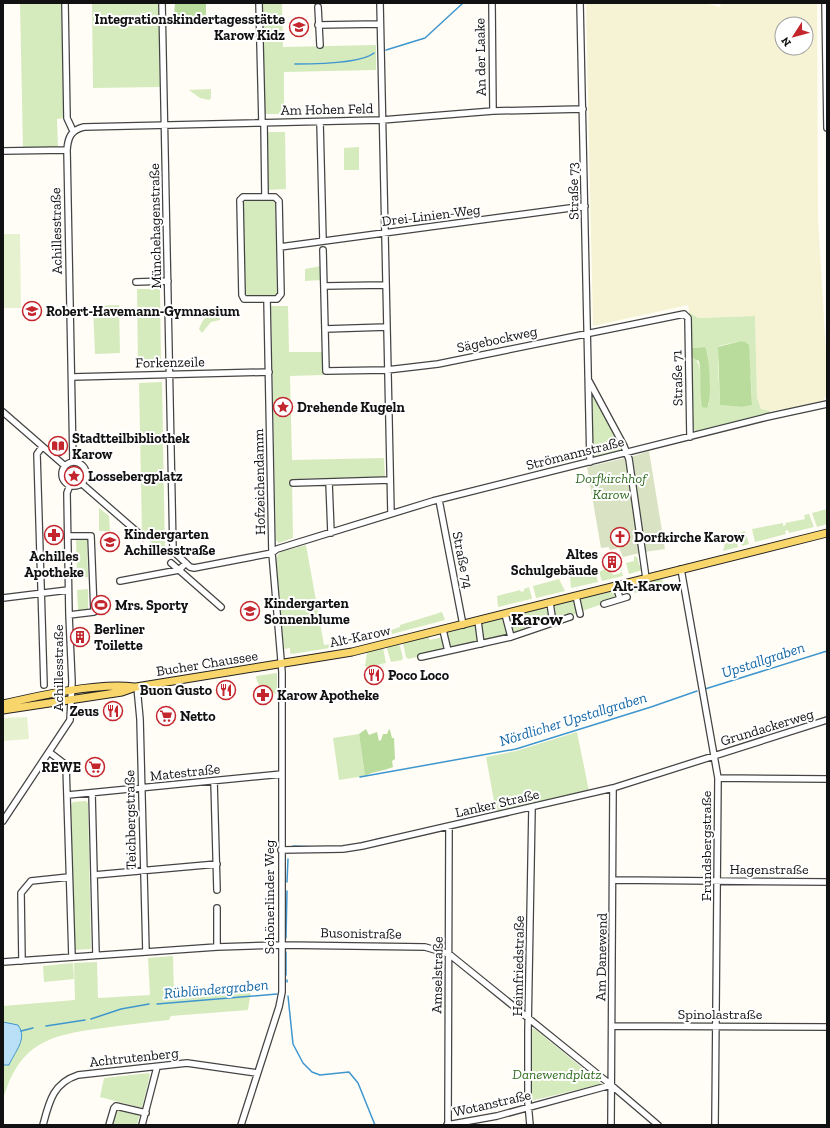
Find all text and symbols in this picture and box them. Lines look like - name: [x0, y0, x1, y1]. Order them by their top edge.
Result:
- place label: Integrationskindertagesstätte Karow Kidz: [95, 11, 285, 44]
- school or university icon: Integrationskindertagesstätte Karow Kidz: [288, 16, 310, 38]
- north arrow: [774, 16, 814, 56]
- street label: An der Laake: [471, 17, 490, 96]
- text: N: [778, 34, 794, 49]
- street label: Am Hohen Feld: [280, 100, 374, 119]
- street label: Straße 73: [564, 162, 583, 220]
- street label: Münchehagenstraße: [146, 163, 165, 289]
- street label: Achillesstraße: [47, 187, 66, 275]
- street label: Drei-Linien-Weg: [381, 201, 482, 230]
- school or university icon: Robert-Havemann-Gymnasium: [21, 300, 43, 322]
- place label: Robert-Havemann-Gymnasium: [46, 303, 241, 320]
- street label: Sägebockweg: [455, 323, 539, 356]
- street label: Straße 71: [669, 349, 686, 406]
- street label: Forkenzeile: [135, 353, 205, 372]
- place icon: Drehende Kugeln: [272, 396, 294, 418]
- place label: Drehende Kugeln: [297, 399, 405, 416]
- street label: Hofzeichendamm: [250, 429, 269, 535]
- place label: Stadtteilbibliothek Karow: [72, 430, 190, 463]
- street label: Strömannstraße: [524, 433, 626, 474]
- library icon: Stadtteilbibliothek Karow: [47, 435, 69, 457]
- place icon: Lossebergplatz: [63, 465, 85, 487]
- place label: Lossebergplatz: [88, 468, 183, 485]
- park label: Dorfkirchhof Karow: [576, 470, 648, 503]
- pharmacy icon: Achilles Apotheke: [43, 524, 65, 546]
- place label: Kindergarten Achillesstraße: [124, 526, 215, 559]
- church icon: Dorfkirche Karow: [609, 526, 631, 548]
- place label: Dorfkirche Karow: [634, 529, 745, 546]
- street label: Straße 74: [449, 530, 476, 591]
- school or university icon: Kindergarten Achillesstraße: [99, 531, 121, 553]
- place label: Altes Schulgebäude: [511, 546, 599, 579]
- place label: Achilles Apotheke: [24, 548, 84, 581]
- building icon: Altes Schulgebäude: [601, 551, 623, 573]
- district label: Alt-Karow: [613, 577, 682, 595]
- sports icon: Mrs. Sporty: [90, 594, 112, 616]
- place label: Kindergarten Sonnenblume: [264, 595, 350, 628]
- place label: Mrs. Sporty: [115, 597, 189, 614]
- school or university icon: Kindergarten Sonnenblume: [239, 600, 261, 622]
- district label: Karow: [511, 608, 563, 630]
- place label: Berliner Toilette: [94, 621, 145, 654]
- street label: Alt-Karow: [328, 622, 392, 651]
- street label: Achillesstraße: [50, 624, 67, 711]
- building icon: Berliner Toilette: [69, 626, 91, 648]
- water label: Upstallgraben: [719, 638, 807, 682]
- street label: Bucher Chaussee: [155, 647, 260, 680]
- restaurant icon: Poco Loco: [363, 664, 385, 686]
- place label: Poco Loco: [388, 667, 450, 684]
- restaurant icon: Buon Gusto: [215, 679, 237, 701]
- place label: Buon Gusto: [140, 682, 213, 699]
- pharmacy icon: Karow Apotheke: [252, 684, 274, 706]
- place label: Karow Apotheke: [277, 687, 379, 704]
- water label: Nördlicher Upstallgraben: [497, 688, 649, 750]
- restaurant icon: Zeus: [102, 700, 124, 722]
- place label: Zeus: [69, 703, 100, 720]
- supermarket icon: Netto: [155, 705, 177, 727]
- street label: Grundackerweg: [718, 705, 816, 750]
- place label: Netto: [180, 708, 216, 725]
- supermarket icon: REWE: [84, 756, 106, 778]
- place label: REWE: [42, 759, 81, 776]
- street label: Matestraße: [149, 760, 221, 785]
- street label: Teichbergstraße: [121, 770, 140, 870]
- street label: Lanker Straße: [453, 785, 541, 821]
- street label: Frundsbergstraße: [698, 790, 715, 901]
- street label: Schönerlinder Weg: [261, 840, 278, 954]
- street label: Hagenstraße: [729, 861, 809, 878]
- street label: Am Danewend: [592, 912, 611, 1001]
- street label: Heimfriedstraße: [509, 915, 528, 1017]
- street label: Busonistraße: [320, 924, 402, 943]
- street label: Amselstraße: [428, 936, 447, 1014]
- water label: Rübländergraben: [163, 975, 269, 1003]
- street label: Spinolastraße: [678, 1006, 763, 1023]
- street label: Achtrutenberg: [89, 1044, 180, 1071]
- park label: Danewendplatz: [512, 1066, 602, 1083]
- street label: Wotanstraße: [452, 1086, 533, 1121]

